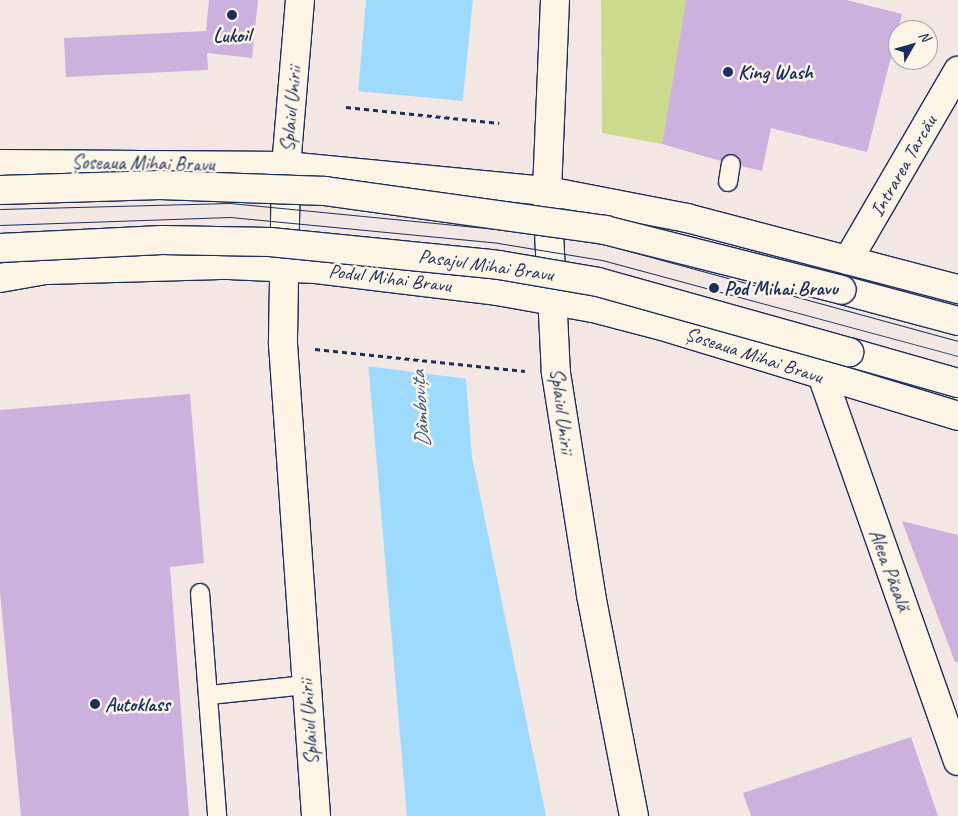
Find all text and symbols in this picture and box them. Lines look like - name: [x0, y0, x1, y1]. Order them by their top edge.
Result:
- marker: Lukoil: [226, 9, 238, 21]
- north arrow: [888, 20, 938, 70]
- place label: Lukoil: [213, 23, 251, 47]
- text: N: [915, 27, 934, 45]
- place label: King Wash: [738, 60, 813, 84]
- street label: Splaiul Unirii: [275, 65, 307, 153]
- marker: King Wash: [722, 66, 734, 78]
- street label: Intrarea Tarcău: [864, 111, 942, 221]
- street label: Șoseaua Mihai Bravu: [71, 150, 215, 176]
- street label: Pasajul Mihai Bravu: [417, 244, 555, 286]
- street label: Podul Mihai Bravu: [327, 259, 453, 297]
- place label: Pod Mihai Bravu: [724, 276, 838, 300]
- marker: Pod Mihai Bravu: [708, 282, 720, 294]
- street label: Șoseaua Mihai Bravu: [682, 321, 826, 389]
- street label: Splaiul Unirii: [545, 367, 579, 455]
- water label: Dâmbovița: [405, 370, 435, 448]
- street label: Aleea Păcală: [864, 526, 916, 614]
- street label: Splaiul Unirii: [294, 678, 324, 766]
- place label: Autoklass: [105, 692, 170, 716]
- marker: Autoklass: [89, 698, 101, 710]

